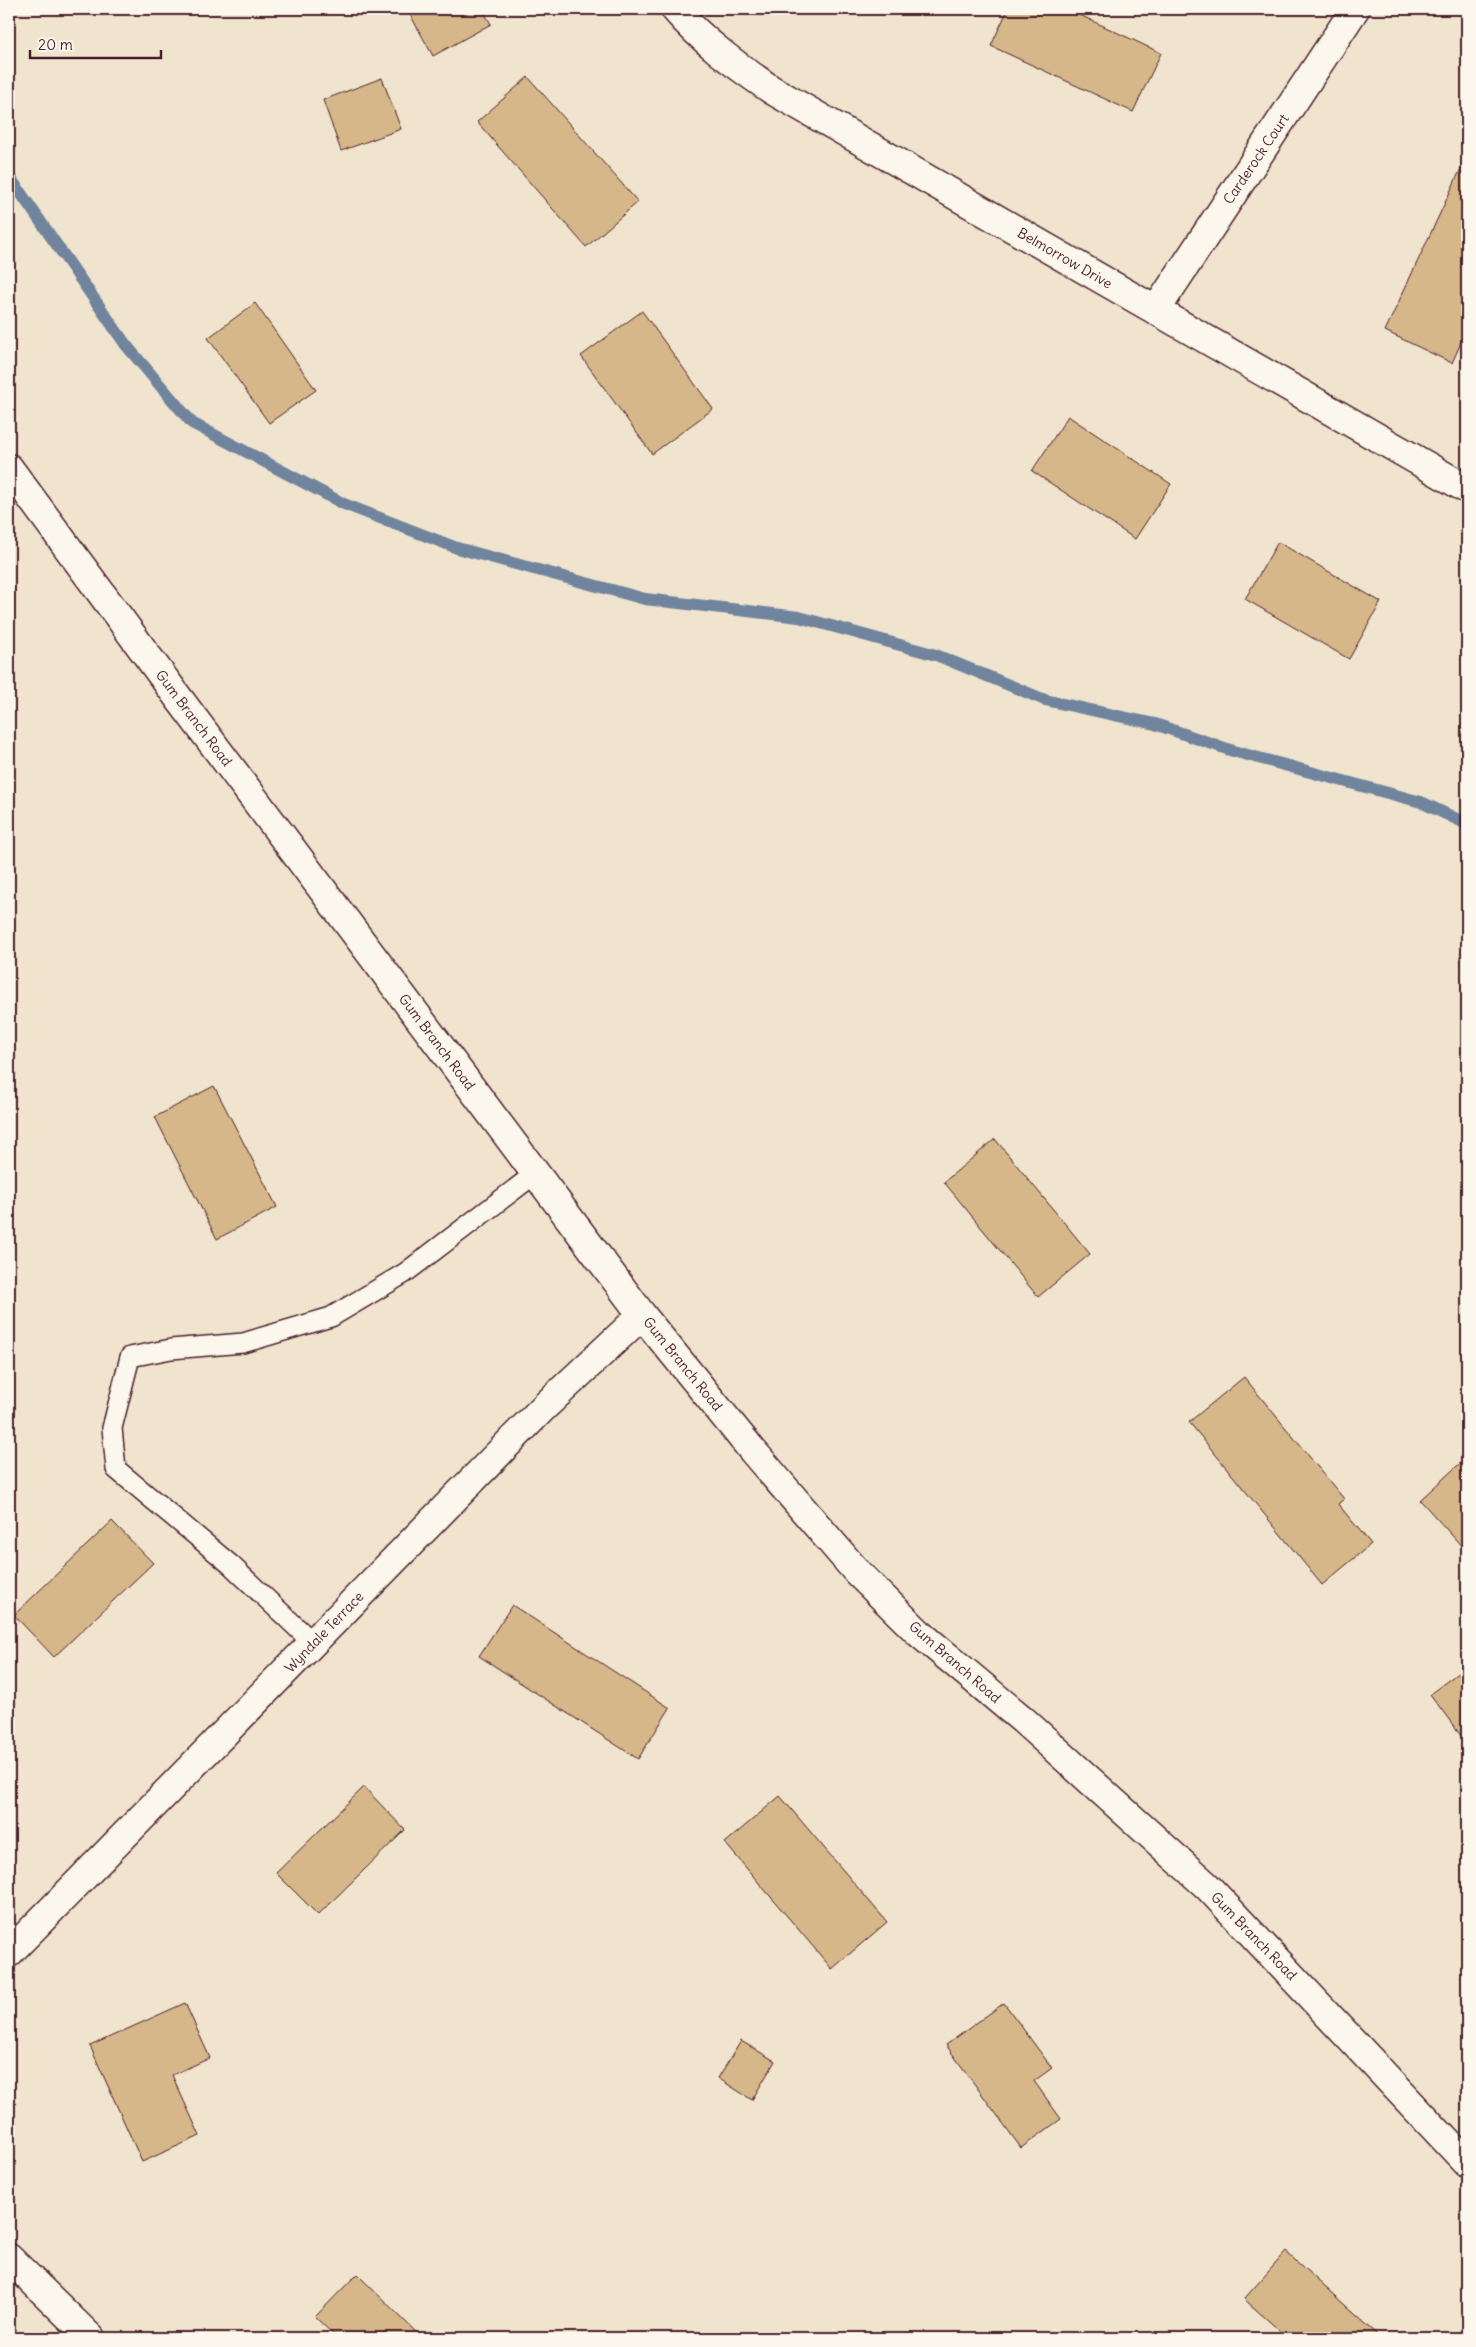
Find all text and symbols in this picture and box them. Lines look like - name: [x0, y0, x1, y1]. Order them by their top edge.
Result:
- scale bar: [30, 28, 161, 60]
- text: 20 m: [38, 35, 73, 54]
- street label: Carderock Court: [1219, 110, 1293, 208]
- street label: Belmorrow Drive: [1014, 224, 1116, 292]
- street label: Gum Branch Road: [152, 666, 236, 770]
- street label: Gum Branch Road: [395, 990, 479, 1094]
- street label: Gum Branch Road: [639, 1313, 727, 1415]
- street label: Wyndale Terrace: [281, 1588, 367, 1676]
- street label: Gum Branch Road: [905, 1617, 1005, 1707]
- street label: Gum Branch Road: [1207, 1888, 1301, 1984]

